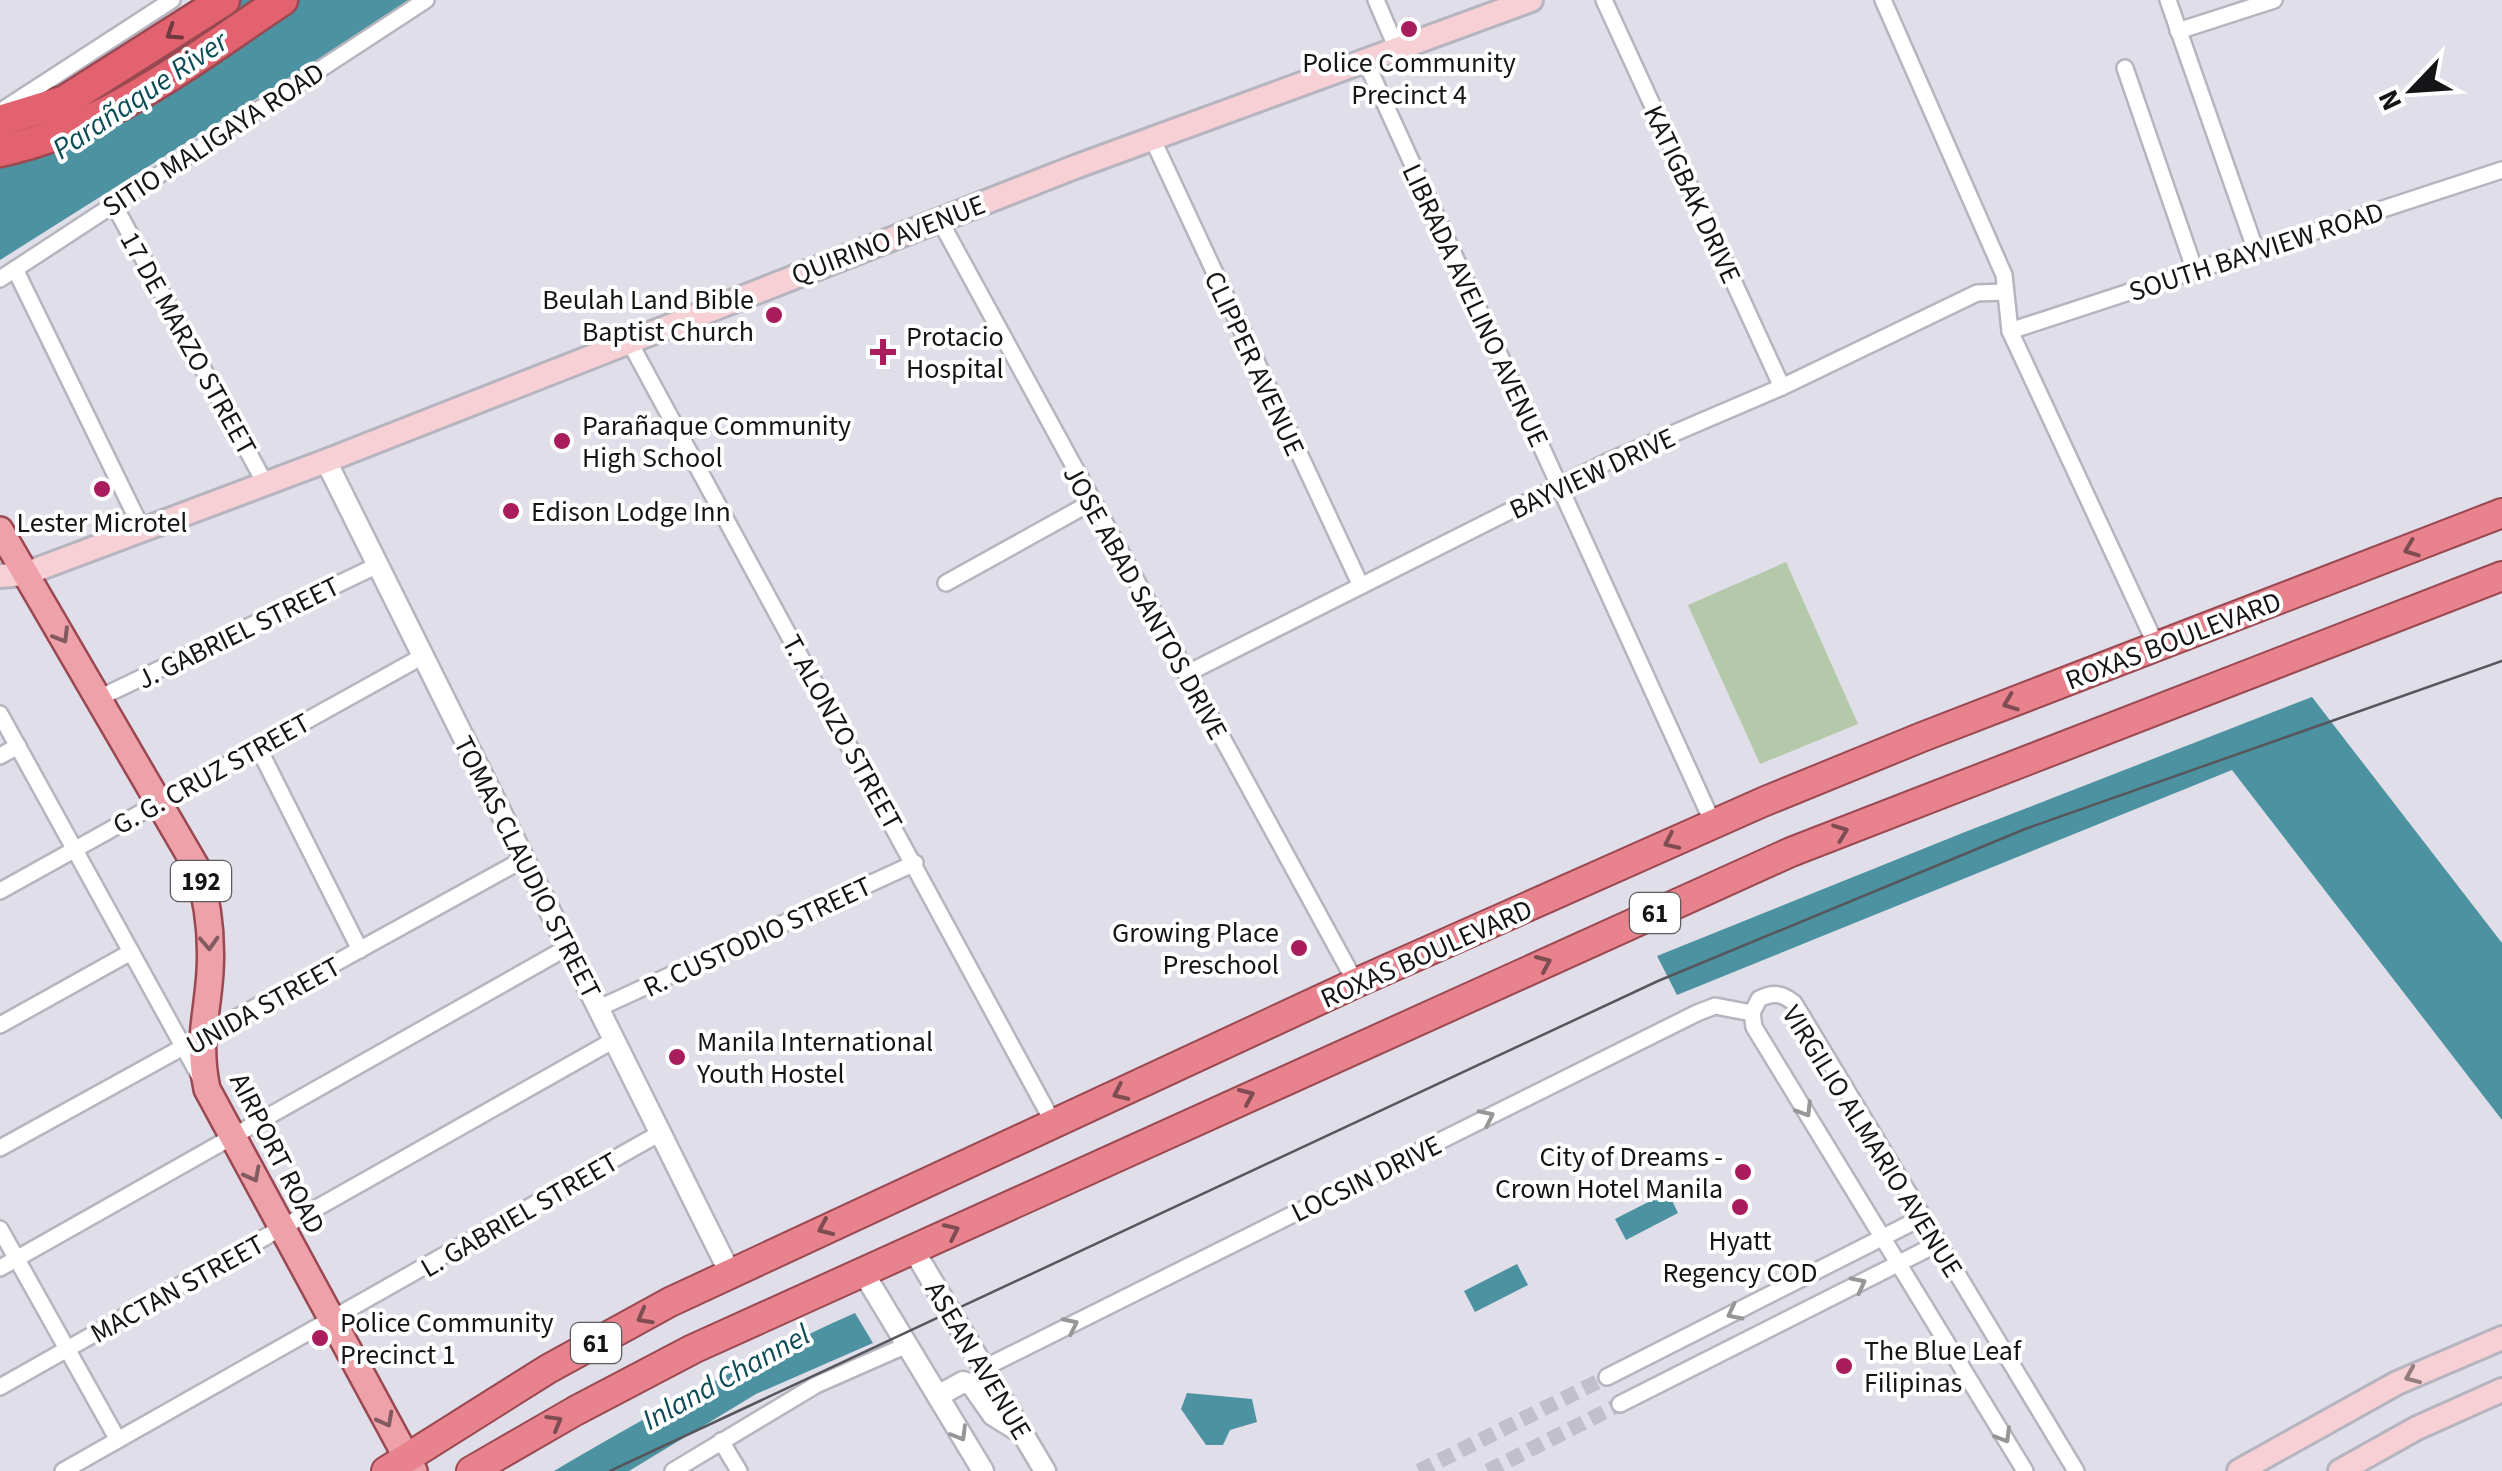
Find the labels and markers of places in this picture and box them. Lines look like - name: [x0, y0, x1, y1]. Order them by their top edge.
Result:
- marker: Police Community Precinct 4: [1398, 18, 1420, 40]
- place label: Police Community Precinct 4: [1302, 43, 1516, 115]
- place label: Beulah Land Bible Baptist Church: [542, 280, 754, 352]
- marker: Beulah Land Bible Baptist Church: [763, 304, 785, 326]
- place label: Protacio Hospital: [906, 317, 1004, 389]
- marker: Protacio Hospital: [870, 339, 896, 365]
- place label: Parañaque Community High School: [582, 406, 851, 478]
- marker: Parañaque Community High School: [551, 430, 573, 452]
- marker: Lester Microtel: [91, 478, 113, 500]
- place label: Edison Lodge Inn: [531, 492, 731, 532]
- marker: Edison Lodge Inn: [500, 500, 522, 522]
- place label: Lester Microtel: [17, 503, 187, 543]
- place label: Growing Place Preschool: [1112, 913, 1279, 985]
- marker: Growing Place Preschool: [1288, 937, 1310, 959]
- place label: Manila International Youth Hostel: [696, 1022, 933, 1094]
- marker: Manila International Youth Hostel: [666, 1046, 688, 1068]
- place label: City of Dreams - Crown Hotel Manila: [1495, 1137, 1723, 1209]
- marker: City of Dreams - Crown Hotel Manila: [1732, 1161, 1754, 1183]
- marker: Hyatt Regency COD: [1729, 1196, 1751, 1218]
- place label: Hyatt Regency COD: [1663, 1221, 1817, 1293]
- place label: Police Community Precinct 1: [340, 1303, 554, 1375]
- marker: Police Community Precinct 1: [309, 1327, 331, 1349]
- place label: The Blue Leaf Filipinas: [1864, 1331, 2022, 1403]
- marker: The Blue Leaf Filipinas: [1833, 1355, 1855, 1377]

